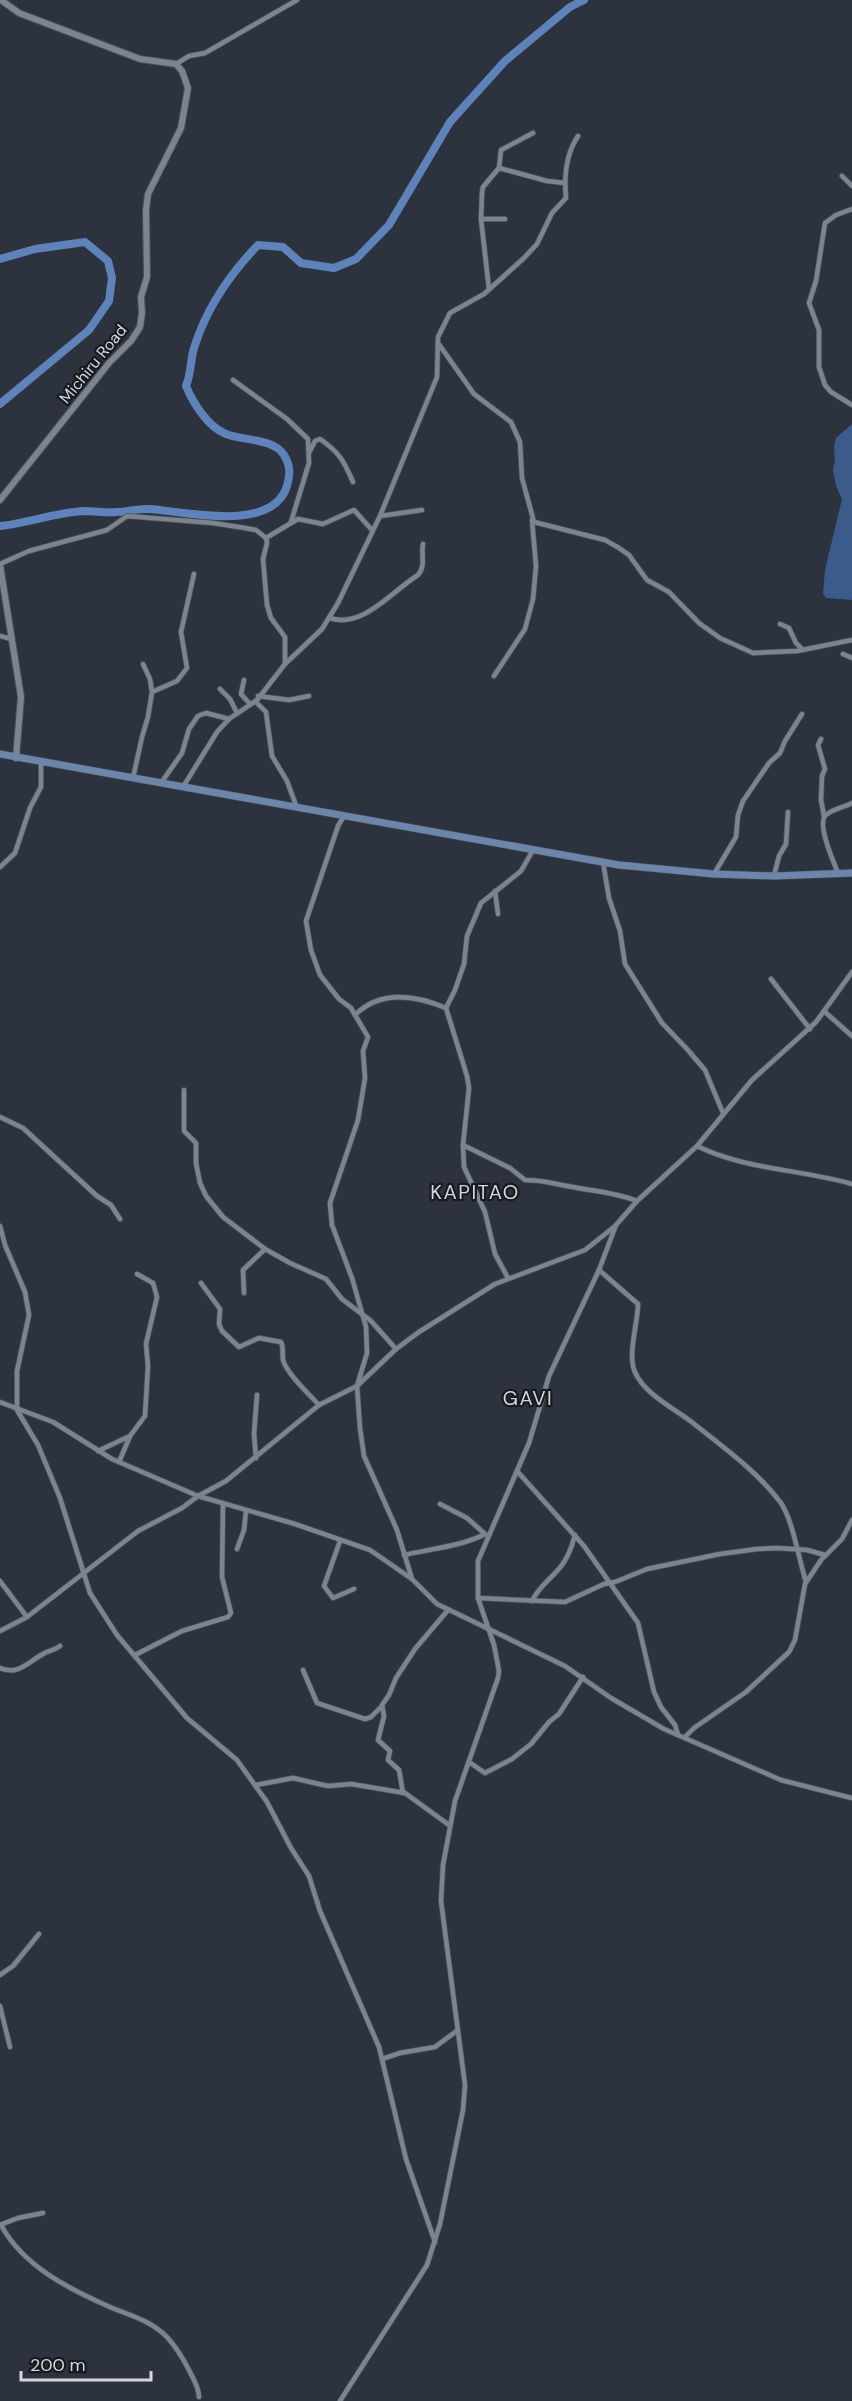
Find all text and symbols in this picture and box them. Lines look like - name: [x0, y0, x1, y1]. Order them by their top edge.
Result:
- street label: Michiru Road: [55, 320, 131, 408]
- district label: KAPITAO: [430, 1179, 520, 1205]
- district label: GAVI: [503, 1385, 553, 1411]
- scale bar: [21, 2344, 152, 2382]
- text: 200 m: [30, 2353, 86, 2377]

